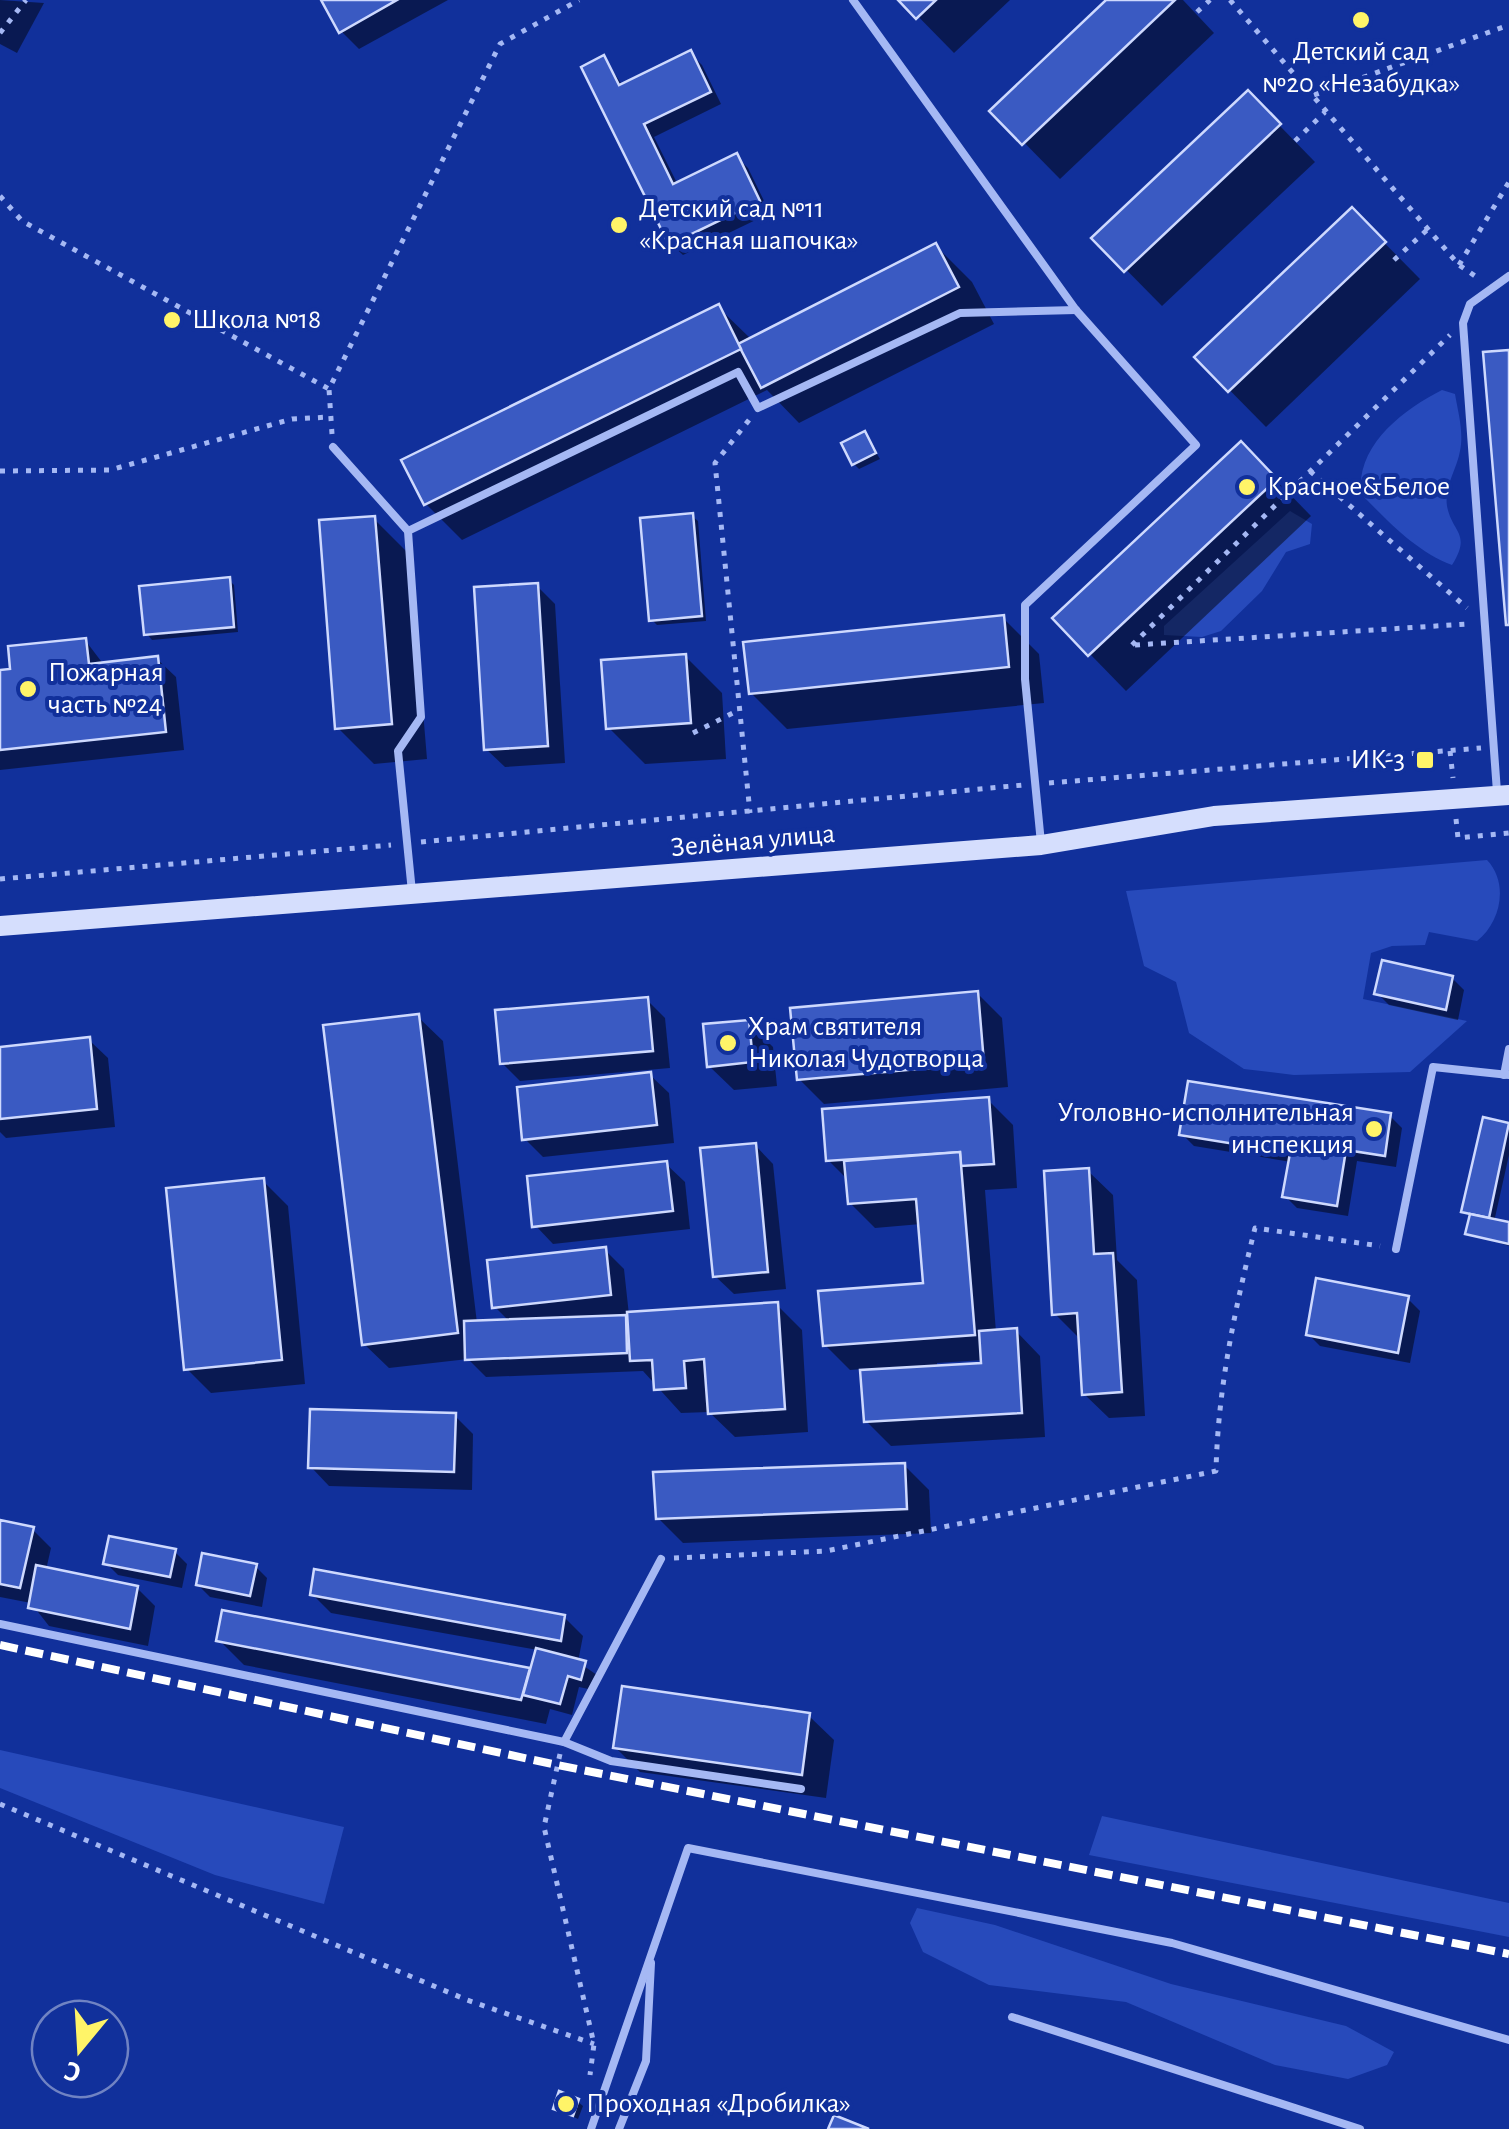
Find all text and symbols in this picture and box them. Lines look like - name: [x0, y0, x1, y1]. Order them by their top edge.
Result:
- marker: Детский сад №20 «Незабудка»: [1350, 9, 1372, 31]
- place label: Детский сад №20 «Незабудка»: [1262, 38, 1460, 98]
- place label: Детский сад №11 «Красная шапочка»: [639, 195, 859, 255]
- marker: Детский сад №11 «Красная шапочка»: [608, 214, 630, 236]
- place label: Школа №18: [192, 306, 321, 334]
- marker: Школа №18: [161, 309, 183, 331]
- place label: Красное&Белое: [1267, 473, 1450, 501]
- marker: Красное&Белое: [1236, 476, 1258, 498]
- place label: Пожарная часть №24: [48, 659, 164, 719]
- marker: Пожарная часть №24: [17, 678, 39, 700]
- place label: ИК-3: [1350, 746, 1405, 774]
- marker: ИК-3: [1414, 749, 1436, 771]
- street label: Зелёная улица: [670, 820, 837, 862]
- place label: Храм святителя Николая Чудотворца: [748, 1013, 984, 1073]
- marker: Храм святителя Николая Чудотворца: [717, 1032, 739, 1054]
- place label: Уголовно-исполнительная инспекция: [1058, 1099, 1354, 1159]
- marker: Уголовно-исполнительная инспекция: [1363, 1118, 1385, 1140]
- north arrow: [30, 1999, 130, 2099]
- text: С: [61, 2055, 85, 2087]
- place label: Проходная «Дробилка»: [586, 2090, 851, 2118]
- marker: Проходная «Дробилка»: [555, 2093, 577, 2115]

